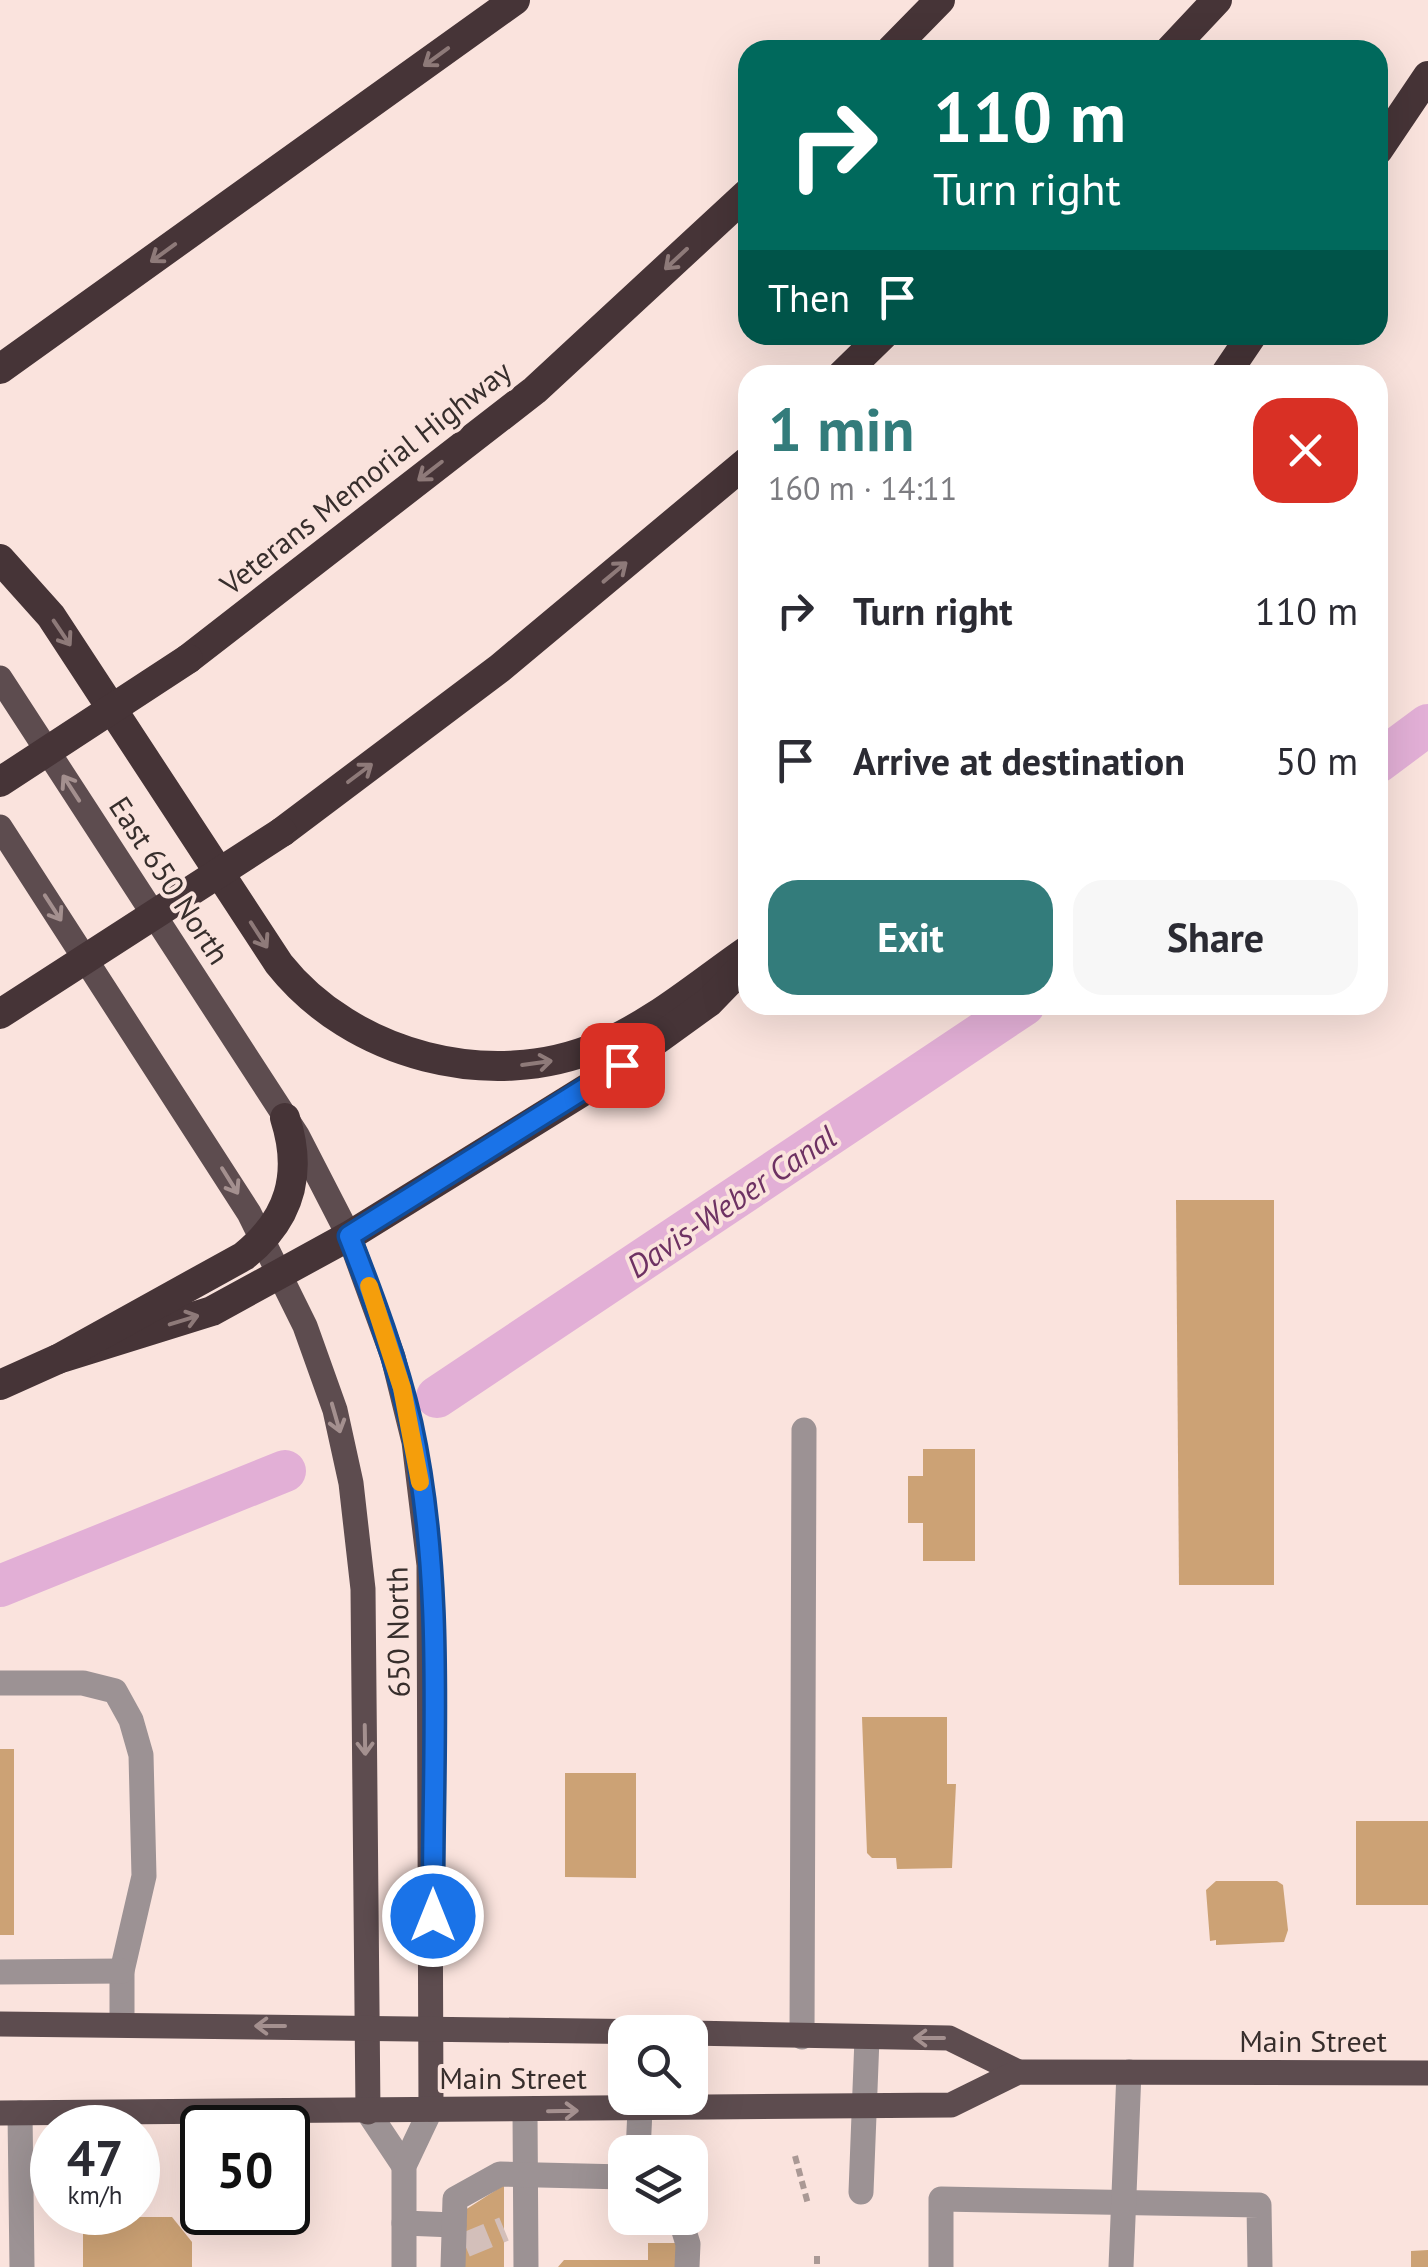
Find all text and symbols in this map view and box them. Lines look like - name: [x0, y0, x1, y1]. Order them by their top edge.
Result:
- one-way arrow: [423, 46, 450, 67]
- text: 110 m: [933, 71, 1126, 161]
- icon: right: [768, 80, 898, 210]
- text: Turn right: [933, 159, 1121, 217]
- one-way arrow: [150, 242, 177, 263]
- one-way arrow: [664, 248, 689, 271]
- icon: arrive: [870, 270, 925, 325]
- text: Then: [768, 273, 850, 322]
- street label: Veterans Memorial Highway: [211, 351, 518, 603]
- text: 1 min: [768, 390, 914, 468]
- button: close: [1253, 398, 1358, 503]
- one-way arrow: [417, 461, 444, 482]
- text: 160 m · 14:11: [768, 467, 957, 509]
- one-way arrow: [601, 561, 627, 583]
- icon: right: [768, 583, 823, 638]
- text: Turn right: [853, 586, 1013, 635]
- text: 110 m: [1255, 586, 1358, 635]
- one-way arrow: [52, 618, 73, 647]
- icon: arrive: [768, 733, 823, 788]
- text: Arrive at destination: [853, 736, 1185, 785]
- text: 50 m: [1276, 736, 1358, 785]
- one-way arrow: [346, 763, 373, 784]
- one-way arrow: [61, 774, 82, 802]
- street label: East 650 North: [101, 789, 239, 971]
- button: Exit: [768, 880, 1053, 995]
- button: Share: [1073, 880, 1358, 995]
- one-way arrow: [43, 894, 64, 922]
- one-way arrow: [248, 920, 269, 948]
- pin: [580, 1023, 665, 1108]
- icon: arrive: [595, 1038, 650, 1093]
- one-way arrow: [521, 1053, 553, 1071]
- water label: Davis-Weber Canal: [618, 1115, 844, 1287]
- one-way arrow: [220, 1166, 240, 1195]
- one-way arrow: [168, 1310, 200, 1328]
- one-way arrow: [328, 1402, 346, 1433]
- street label: 650 North: [376, 1566, 418, 1698]
- one-way arrow: [355, 1724, 374, 1756]
- position arrow: [381, 1864, 485, 1968]
- map controls: [608, 2015, 708, 2235]
- button: search: [608, 2015, 708, 2115]
- one-way arrow: [255, 2016, 288, 2036]
- street label: Main Street: [1239, 2021, 1387, 2060]
- one-way arrow: [913, 2028, 946, 2048]
- street label: Main Street: [439, 2058, 587, 2097]
- one-way arrow: [547, 2101, 579, 2120]
- speed limit sign: 50: [180, 2105, 310, 2235]
- text: 47: [67, 2125, 123, 2190]
- button: layers: [608, 2135, 708, 2235]
- text: km/h: [68, 2179, 122, 2211]

